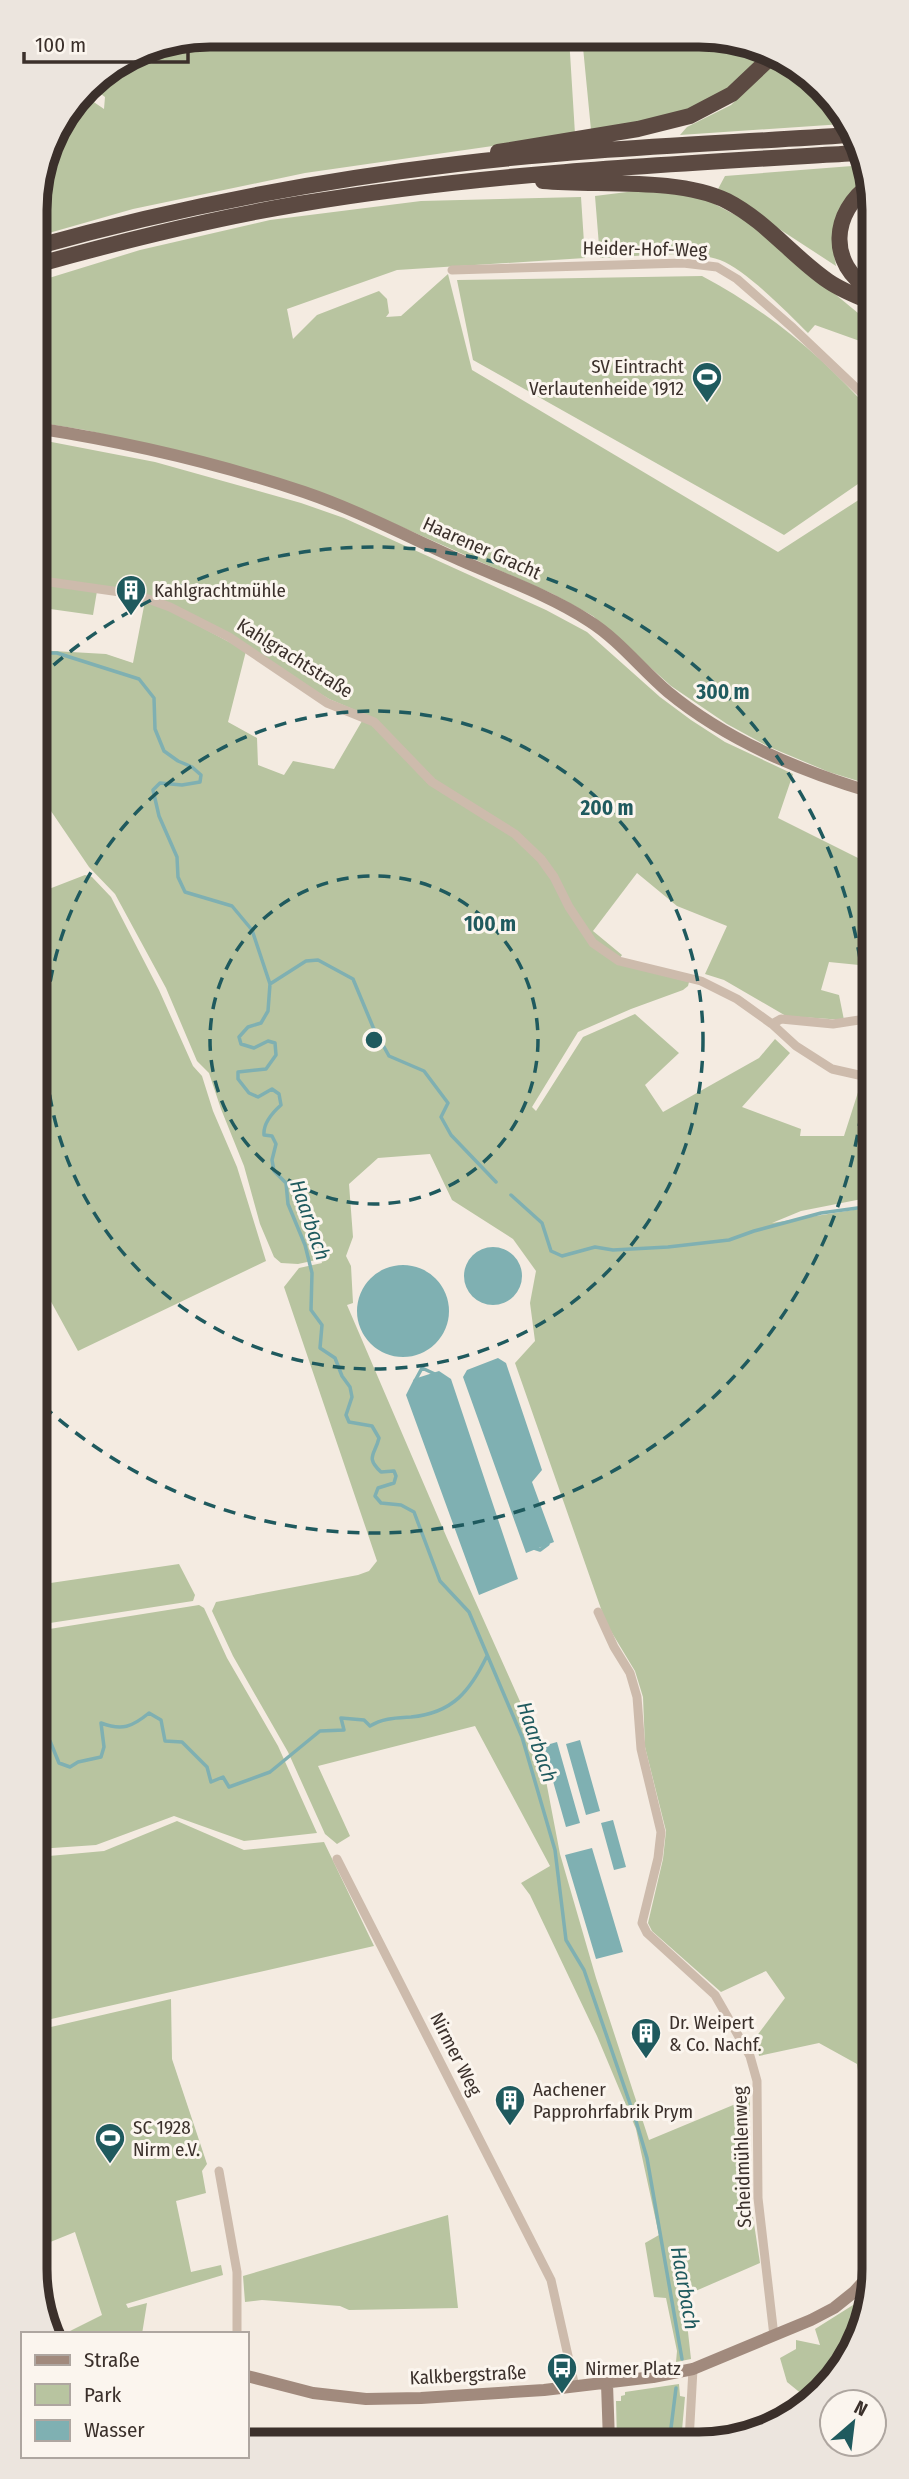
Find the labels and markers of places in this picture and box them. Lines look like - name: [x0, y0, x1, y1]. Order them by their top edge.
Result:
- place label: SV Eintracht Verlautenheide 1912: [529, 355, 685, 400]
- sports icon: SV Eintracht Verlautenheide 1912: [690, 360, 724, 404]
- building icon: Kahlgrachtmühle: [114, 573, 148, 617]
- place label: Kahlgrachtmühle: [154, 579, 286, 602]
- centre of rings: [362, 1028, 386, 1052]
- place label: Dr. Weipert & Co. Nachf.: [669, 2011, 762, 2056]
- building icon: Dr. Weipert & Co. Nachf.: [629, 2016, 663, 2060]
- place label: Aachener Papprohrfabrik Prym: [533, 2078, 693, 2123]
- building icon: Aachener Papprohrfabrik Prym: [493, 2083, 527, 2127]
- place label: SC 1928 Nirm e.V.: [133, 2116, 200, 2161]
- sports icon: SC 1928 Nirm e.V.: [93, 2121, 127, 2165]
- bus stop icon: Nirmer Platz: [545, 2351, 579, 2395]
- place label: Nirmer Platz: [585, 2357, 681, 2380]

